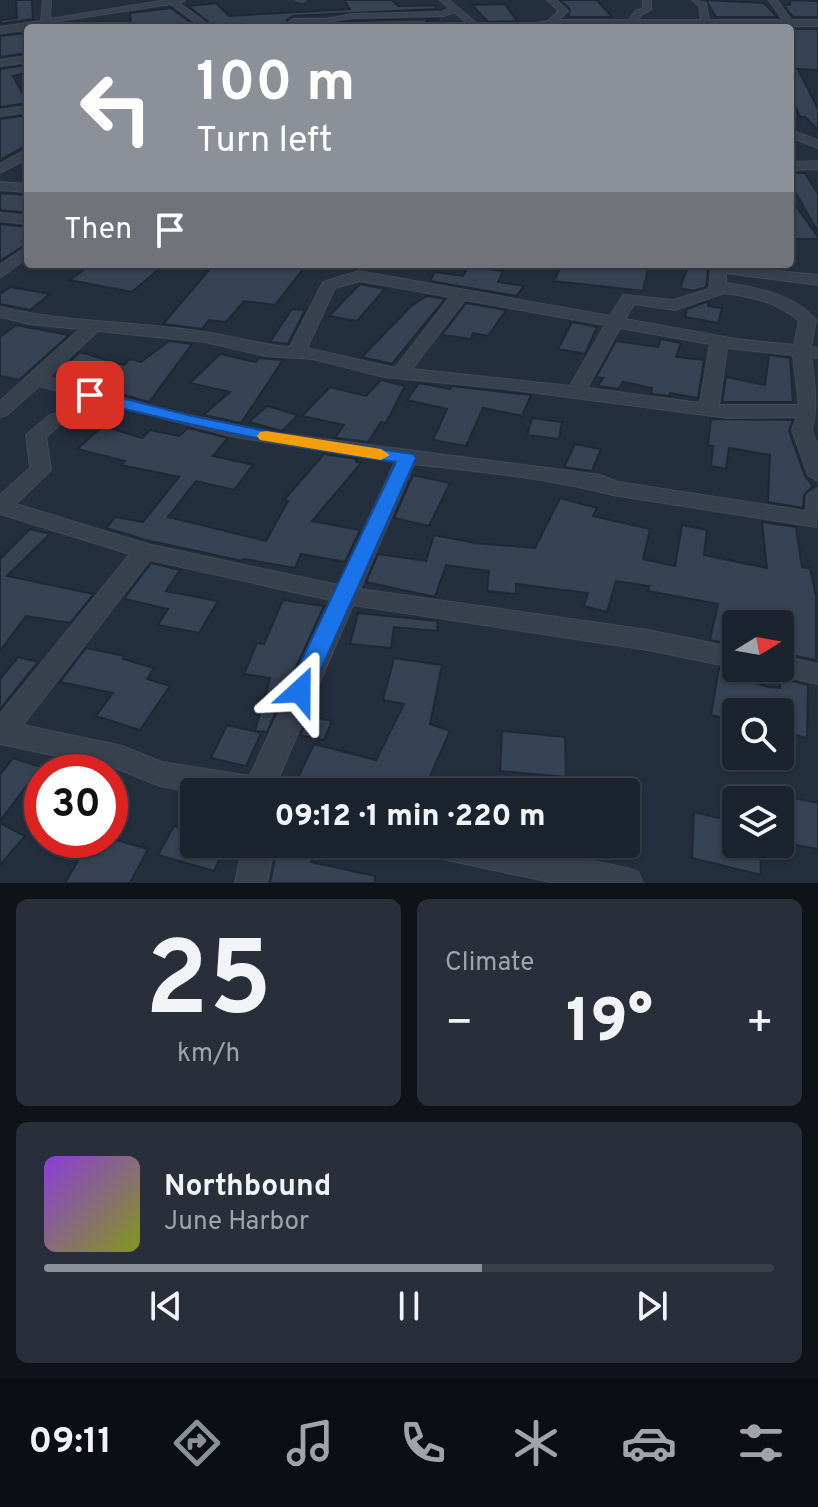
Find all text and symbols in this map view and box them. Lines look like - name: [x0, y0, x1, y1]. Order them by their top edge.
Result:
- text: 100 m: [196, 50, 355, 120]
- icon: left: [64, 56, 168, 160]
- text: Turn left: [196, 119, 333, 165]
- icon: arrive: [148, 208, 192, 252]
- text: Then: [64, 212, 132, 249]
- pin: [56, 361, 124, 429]
- icon: arrive: [68, 373, 112, 417]
- north arrow: [722, 610, 794, 682]
- map controls: [722, 610, 794, 858]
- position arrow: [258, 649, 342, 733]
- button: search: [722, 698, 794, 770]
- speed limit sign: 30: [24, 754, 128, 858]
- button: layers: [722, 786, 794, 858]
- text: 09:12 · 1 min · 220 m: [274, 799, 546, 836]
- text: 25: [145, 920, 272, 1052]
- text: Climate: [445, 947, 534, 980]
- text: 19°: [566, 987, 653, 1063]
- text: −: [445, 997, 473, 1053]
- text: +: [746, 997, 774, 1053]
- text: km/h: [177, 1038, 240, 1071]
- text: Northbound: [164, 1169, 331, 1206]
- text: June Harbor: [164, 1206, 309, 1239]
- icon: previous: [144, 1284, 188, 1328]
- icon: pause: [387, 1284, 431, 1328]
- icon: next: [630, 1284, 674, 1328]
- icon: directions: [169, 1415, 225, 1471]
- icon: music: [282, 1415, 338, 1471]
- icon: phone: [395, 1415, 451, 1471]
- icon: climate: [508, 1415, 564, 1471]
- icon: car: [621, 1415, 677, 1471]
- icon: filters: [733, 1415, 789, 1471]
- text: 09:11: [28, 1420, 112, 1466]

